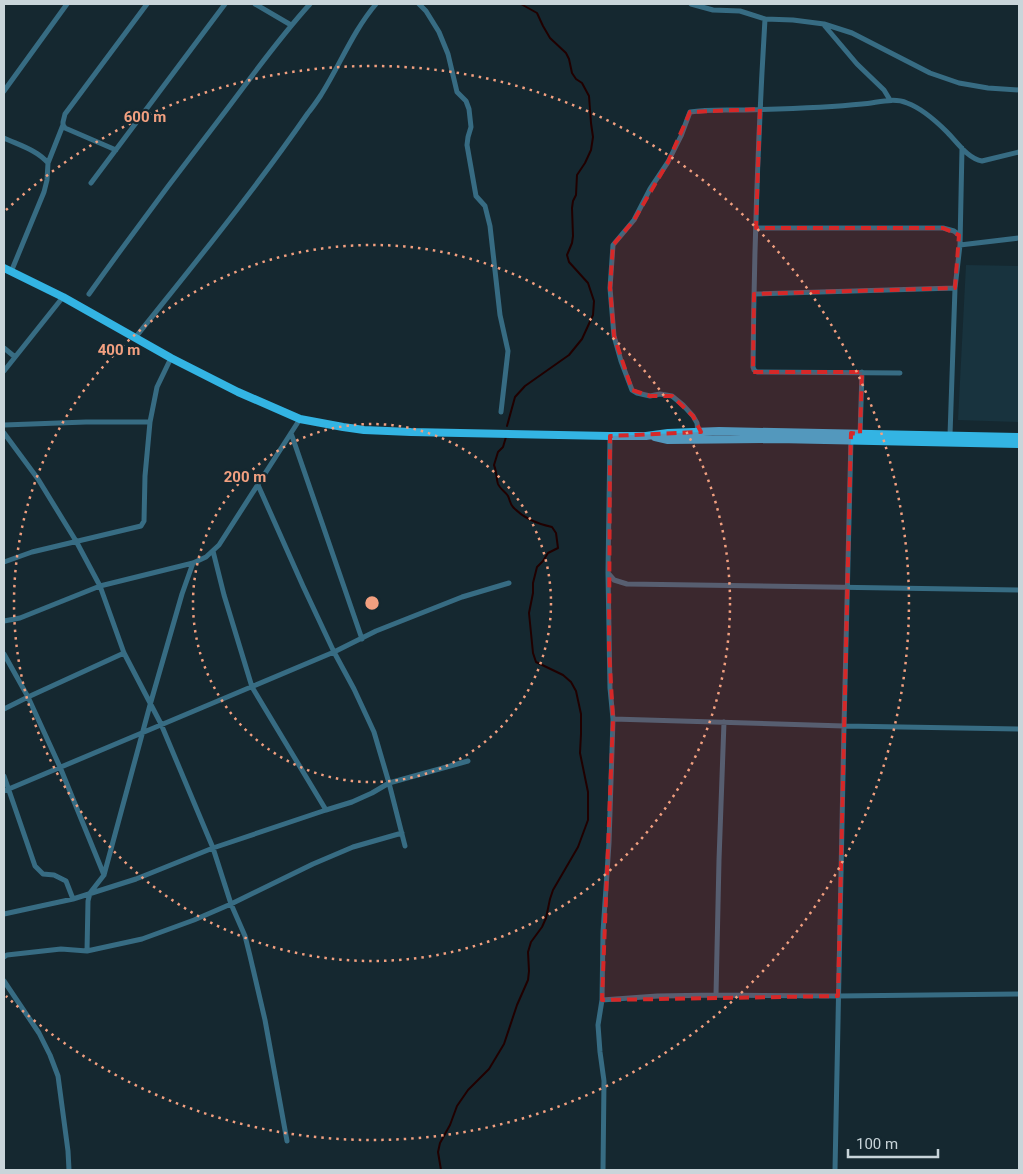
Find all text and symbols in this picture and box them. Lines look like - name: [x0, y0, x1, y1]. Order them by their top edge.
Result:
- text: 600 m: [124, 108, 166, 126]
- text: 400 m: [98, 341, 140, 359]
- text: 200 m: [224, 468, 266, 486]
- centre of rings: [363, 594, 381, 612]
- scale bar: [848, 1126, 938, 1158]
- text: 100 m: [856, 1135, 898, 1153]

